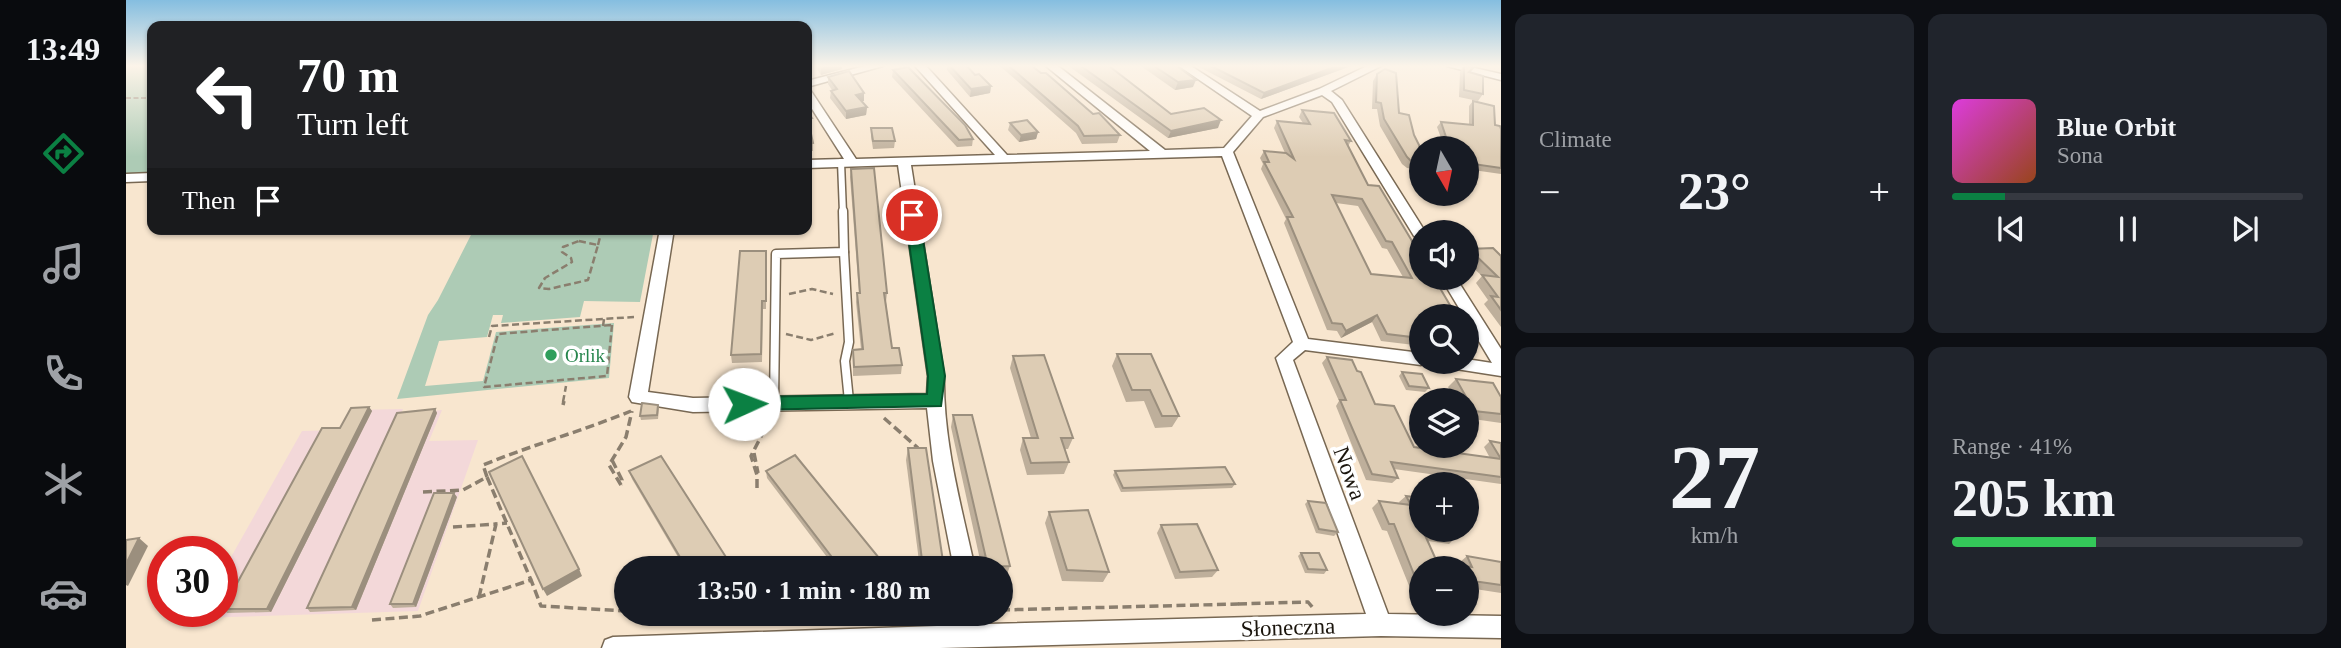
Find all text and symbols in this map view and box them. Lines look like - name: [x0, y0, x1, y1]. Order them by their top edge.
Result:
- text: 13:49: [26, 31, 100, 67]
- text: 70 m: [297, 48, 399, 103]
- icon: left: [182, 49, 273, 140]
- text: Turn left: [297, 106, 409, 142]
- text: Blue Orbit: [2057, 113, 2176, 142]
- text: Climate: [1539, 127, 1612, 152]
- icon: directions: [39, 129, 88, 178]
- north arrow: [1409, 136, 1479, 206]
- map controls: [1409, 136, 1479, 626]
- text: Sona: [2057, 143, 2103, 168]
- text: 23°: [1678, 163, 1751, 220]
- text: −: [1539, 171, 1560, 213]
- text: +: [1869, 171, 1890, 213]
- icon: arrive: [249, 182, 287, 220]
- pin: [882, 185, 942, 245]
- text: Then: [182, 186, 235, 215]
- icon: arrive: [893, 196, 931, 234]
- icon: previous: [1992, 210, 2030, 248]
- icon: pause: [2109, 210, 2147, 248]
- icon: next: [2226, 210, 2264, 248]
- button: sound: [1409, 220, 1479, 290]
- icon: music: [39, 239, 88, 288]
- button: search: [1409, 304, 1479, 374]
- place label: Orlik: [565, 345, 606, 366]
- marker: Orlik: [543, 347, 559, 363]
- icon: phone: [39, 349, 88, 398]
- position arrow: [707, 367, 781, 441]
- button: layers: [1409, 388, 1479, 458]
- text: 27: [1669, 427, 1760, 528]
- text: Range · 41%: [1952, 434, 2072, 459]
- street label: Nowa: [1328, 443, 1371, 503]
- icon: climate: [39, 459, 88, 508]
- text: 205 km: [1952, 470, 2115, 527]
- button: +: [1409, 472, 1479, 542]
- text: km/h: [1691, 523, 1738, 548]
- speed limit sign: 30: [147, 536, 238, 627]
- button: −: [1409, 556, 1479, 626]
- icon: car: [39, 569, 88, 618]
- text: 13:50 · 1 min · 180 m: [697, 576, 931, 605]
- street label: Słoneczna: [1240, 613, 1336, 642]

